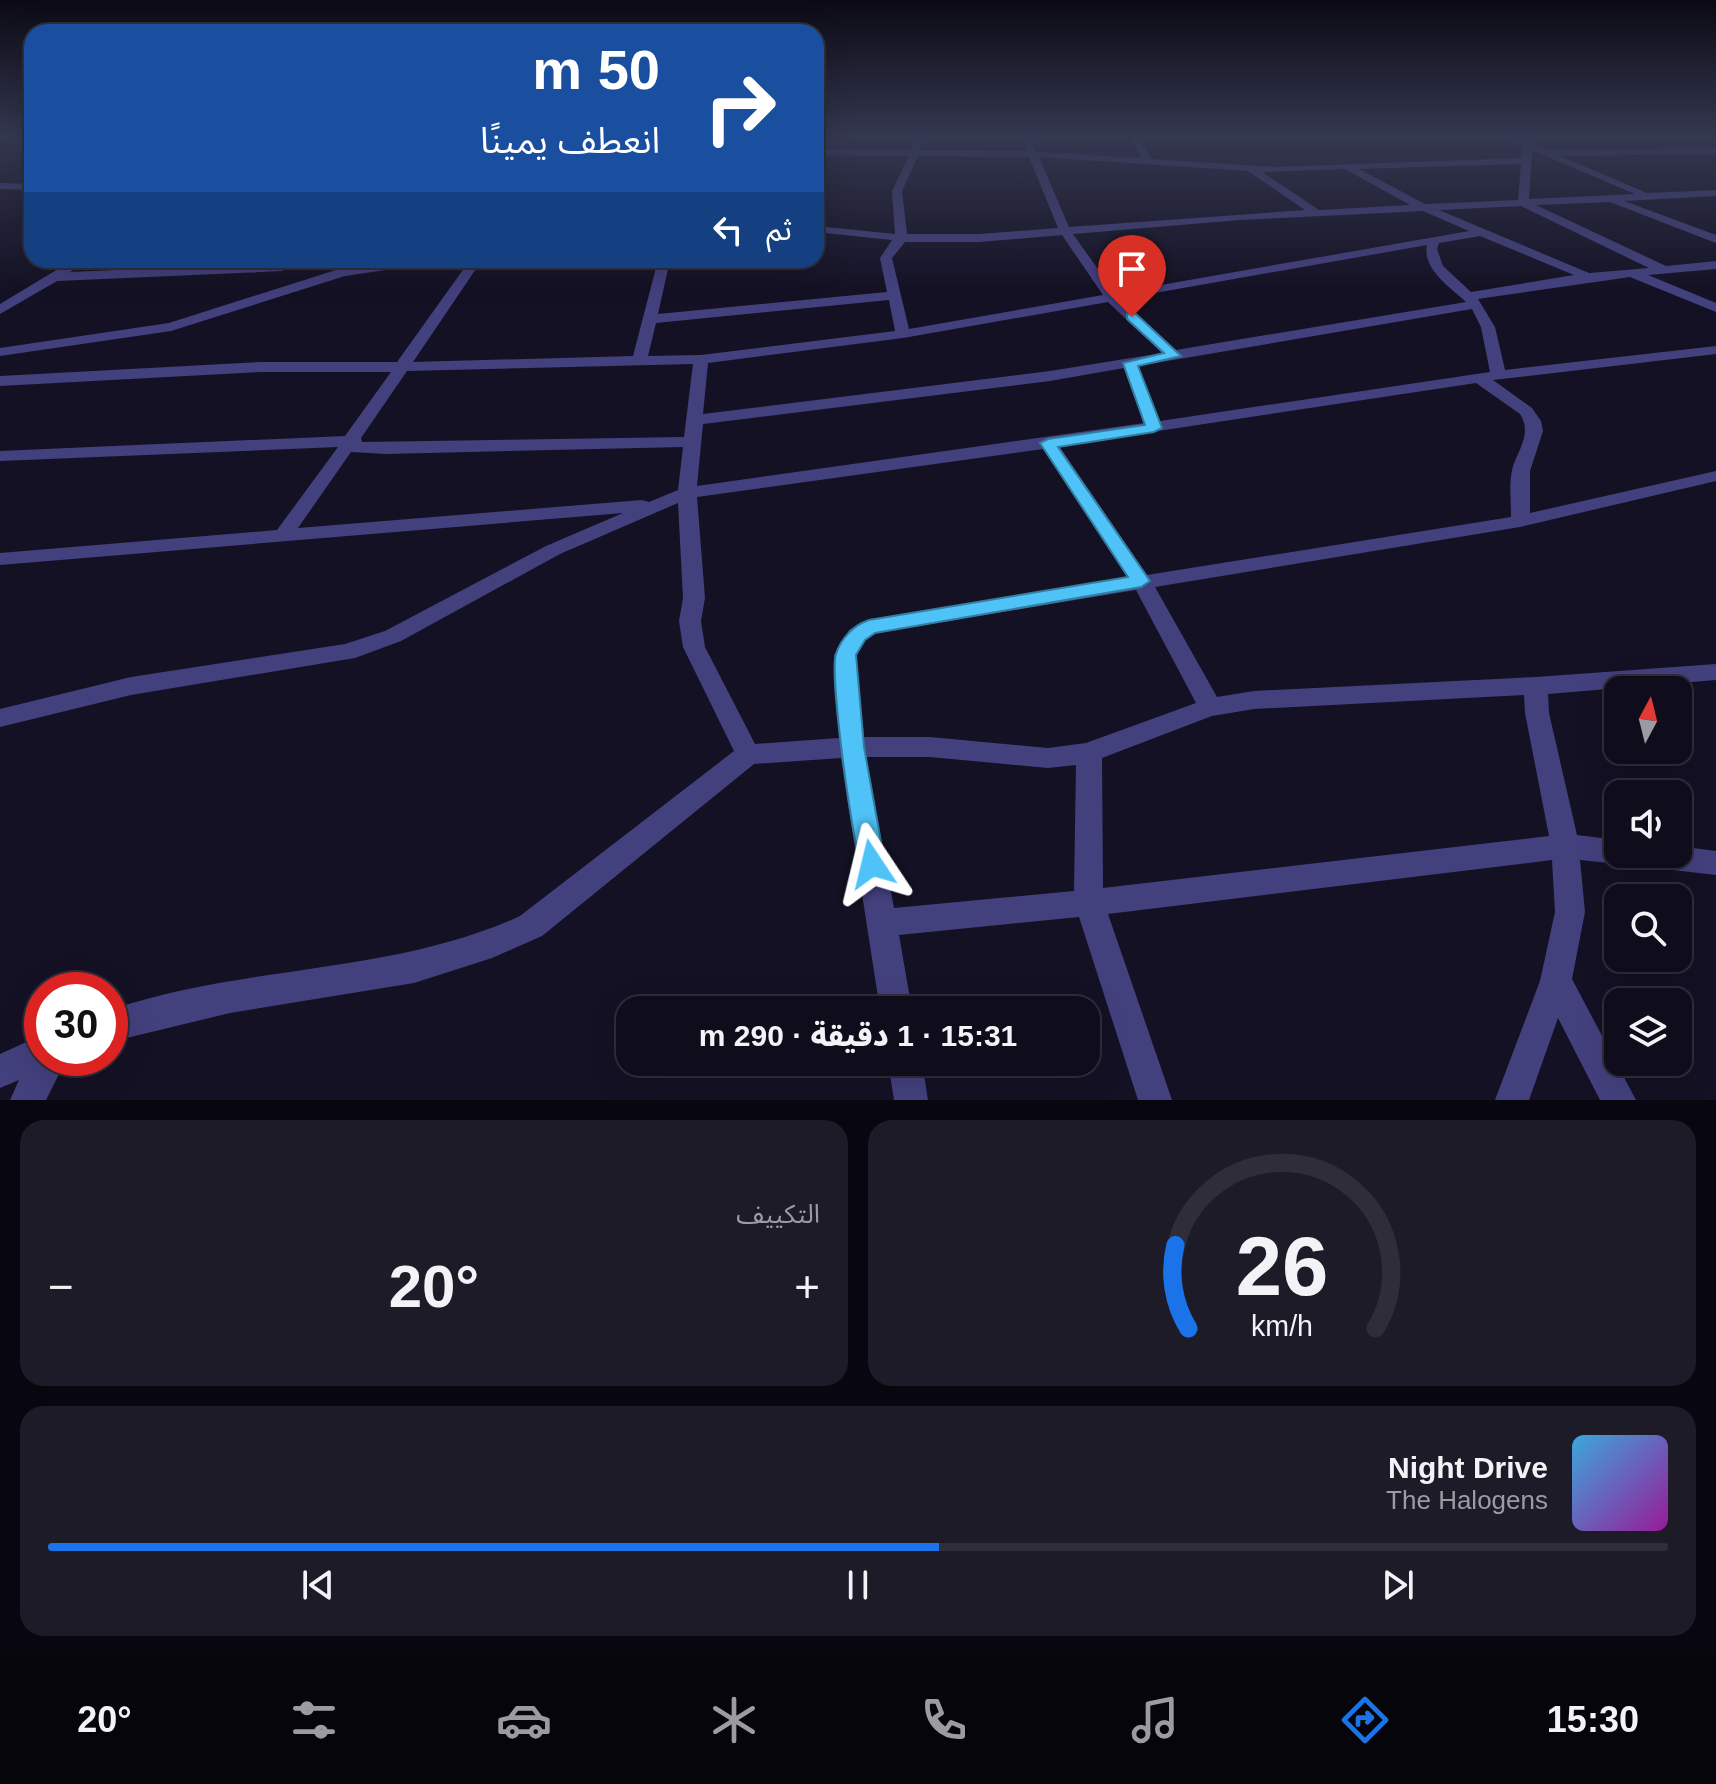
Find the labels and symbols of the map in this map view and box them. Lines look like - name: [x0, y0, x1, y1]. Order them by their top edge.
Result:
- pin: [1098, 235, 1166, 317]
- north arrow: [1604, 676, 1692, 764]
- position arrow: [830, 822, 914, 906]
- speed limit sign: 30: [24, 972, 128, 1076]

